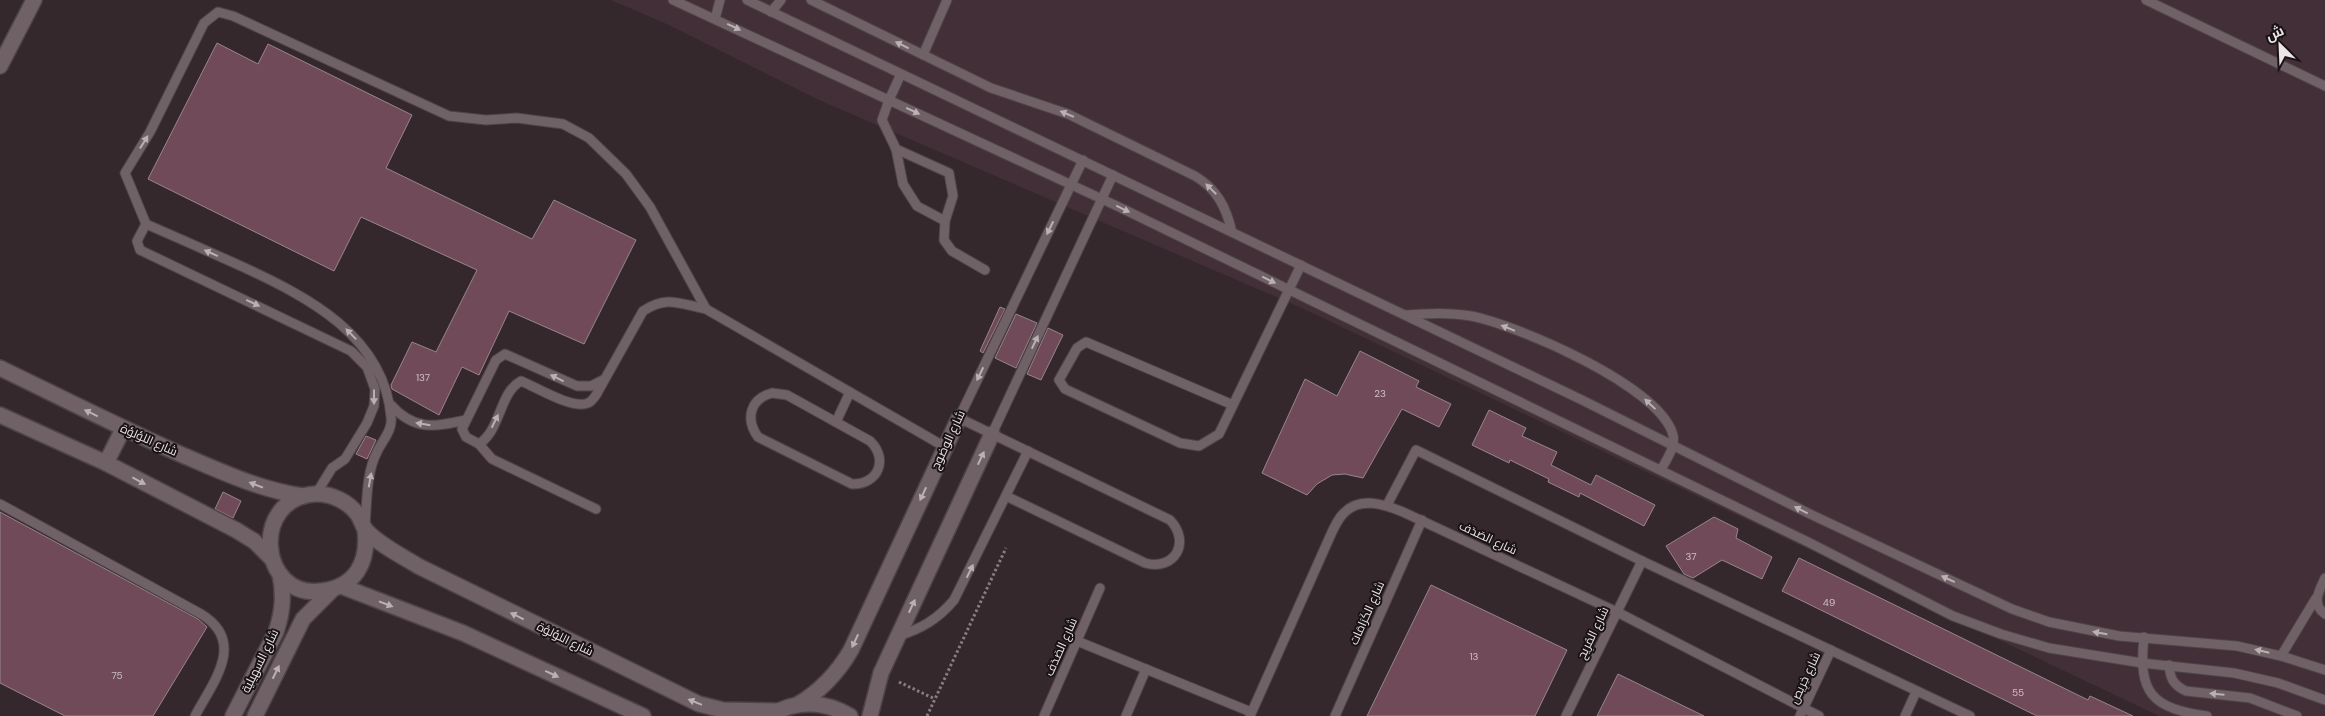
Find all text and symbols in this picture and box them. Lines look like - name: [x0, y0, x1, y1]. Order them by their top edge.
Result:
- north arrow: [2255, 20, 2305, 70]
- text: ش: [2263, 21, 2287, 45]
- one-way arrow: [727, 24, 741, 32]
- one-way arrow: [895, 40, 909, 48]
- one-way arrow: [906, 107, 920, 115]
- one-way arrow: [1060, 110, 1074, 118]
- one-way arrow: [139, 136, 148, 149]
- one-way arrow: [1205, 183, 1217, 195]
- one-way arrow: [1116, 205, 1131, 213]
- one-way arrow: [1046, 221, 1054, 235]
- one-way arrow: [204, 248, 218, 256]
- one-way arrow: [1262, 276, 1277, 284]
- one-way arrow: [246, 300, 260, 308]
- one-way arrow: [1501, 323, 1516, 331]
- one-way arrow: [345, 328, 357, 340]
- one-way arrow: [1032, 335, 1040, 349]
- one-way arrow: [975, 367, 983, 381]
- house number: 137: [416, 371, 430, 384]
- one-way arrow: [550, 374, 564, 382]
- house number: 23: [1374, 387, 1386, 400]
- one-way arrow: [370, 389, 378, 405]
- one-way arrow: [1645, 398, 1657, 410]
- street label: شارع الوضوح: [927, 408, 969, 472]
- one-way arrow: [84, 409, 98, 417]
- one-way arrow: [491, 414, 499, 429]
- street label: شارع اللؤلؤة: [118, 420, 180, 460]
- one-way arrow: [415, 420, 431, 428]
- one-way arrow: [977, 451, 985, 465]
- one-way arrow: [367, 472, 375, 488]
- one-way arrow: [132, 477, 146, 485]
- one-way arrow: [248, 481, 263, 489]
- one-way arrow: [919, 487, 927, 501]
- one-way arrow: [1794, 506, 1808, 514]
- street label: شارع الصَدَف: [1457, 518, 1520, 558]
- house number: 37: [1685, 550, 1697, 563]
- one-way arrow: [966, 564, 974, 578]
- one-way arrow: [1941, 575, 1955, 583]
- street label: شارع الكَرَامَات: [1346, 578, 1388, 648]
- house number: 49: [1823, 596, 1835, 609]
- one-way arrow: [908, 598, 916, 613]
- one-way arrow: [379, 600, 393, 608]
- street label: شارع المُرِيح: [1573, 604, 1613, 662]
- one-way arrow: [510, 612, 524, 620]
- street label: شارع الصَدَف: [1041, 615, 1081, 679]
- street label: شارع اللؤلؤة: [534, 618, 596, 660]
- street label: شارع السهيلية: [238, 626, 282, 695]
- one-way arrow: [2092, 628, 2108, 636]
- one-way arrow: [851, 634, 859, 648]
- one-way arrow: [2254, 647, 2269, 655]
- street label: شارع خِرِيص: [1786, 649, 1824, 707]
- house number: 13: [1469, 650, 1479, 663]
- one-way arrow: [272, 665, 280, 679]
- house number: 75: [111, 669, 123, 682]
- one-way arrow: [545, 670, 559, 678]
- house number: 55: [2012, 686, 2024, 699]
- one-way arrow: [2209, 689, 2225, 697]
- one-way arrow: [687, 698, 702, 706]

